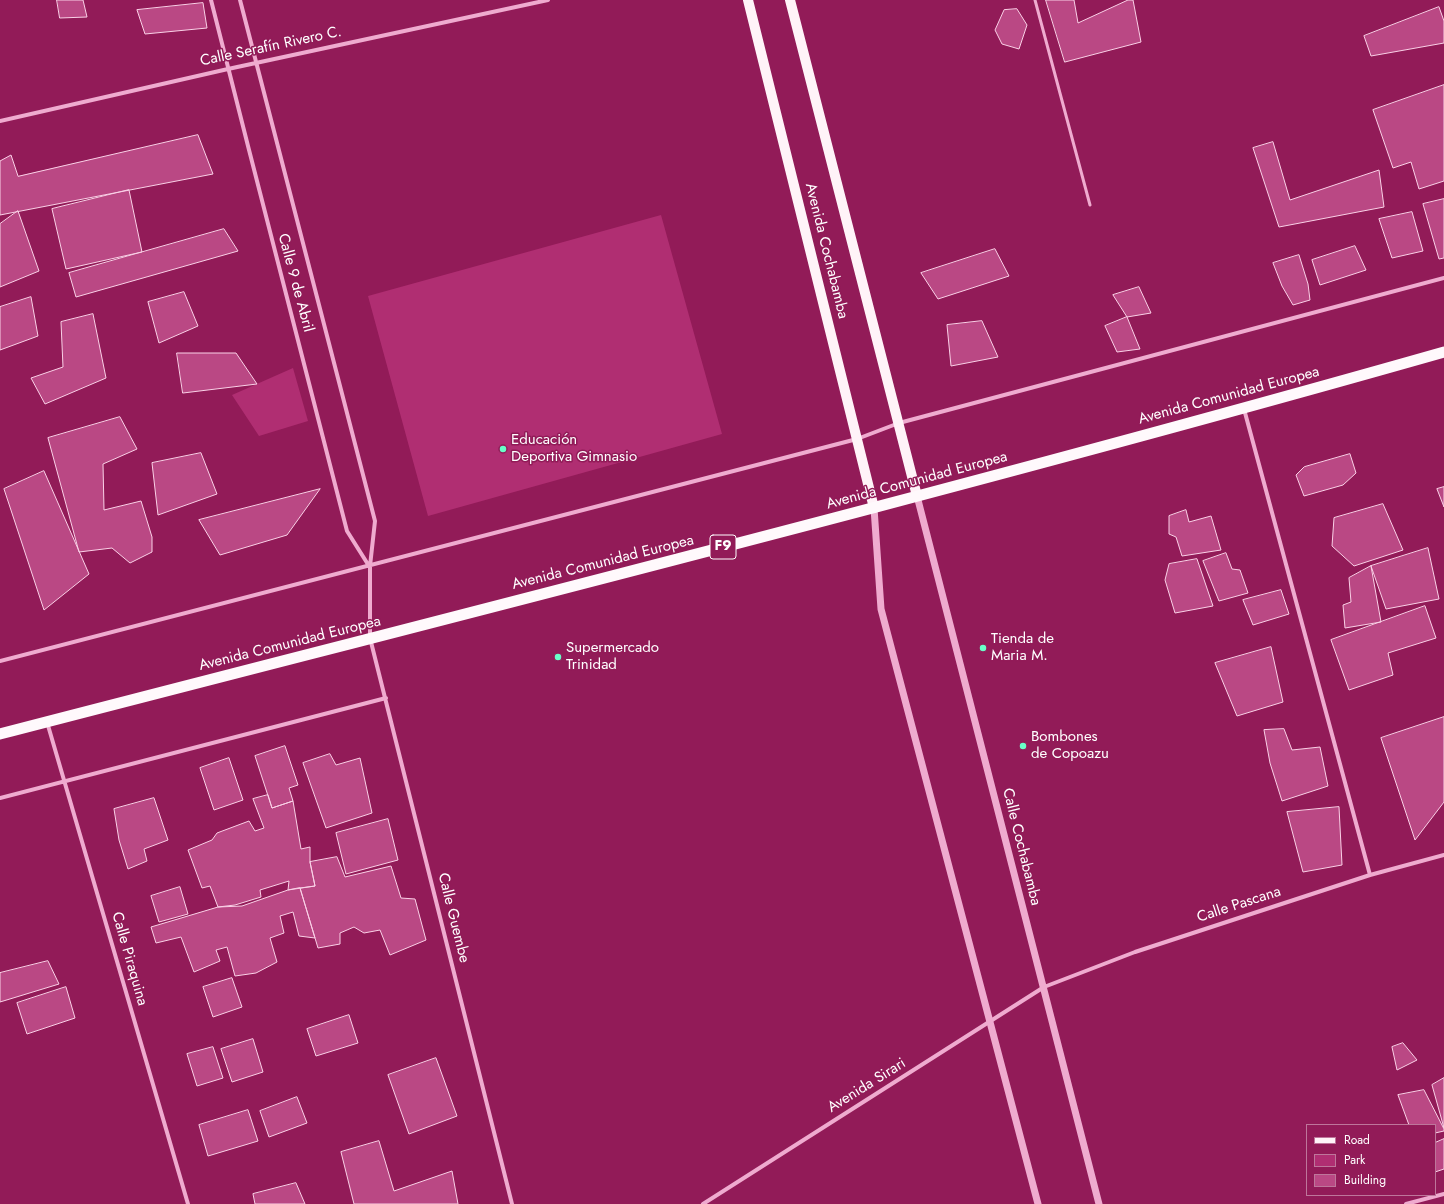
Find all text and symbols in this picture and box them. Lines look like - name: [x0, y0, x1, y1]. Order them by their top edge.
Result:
- street label: Calle Serafín Rivero C.: [199, 23, 343, 71]
- street label: Avenida Cochabamba: [800, 181, 852, 321]
- street label: Calle 9 de Abril: [273, 232, 317, 334]
- street label: Avenida Comunidad Europea: [1137, 363, 1321, 429]
- place label: Educación Deportiva Gimnasio: [511, 431, 637, 466]
- marker: Educación Deportiva Gimnasio: [498, 444, 508, 454]
- street label: Avenida Comunidad Europea: [825, 448, 1009, 514]
- street label: Avenida Comunidad Europea: [510, 532, 696, 594]
- road number: F9: [710, 535, 736, 559]
- street label: Avenida Comunidad Europea: [197, 613, 383, 675]
- place label: Tienda de Maria M.: [991, 630, 1054, 665]
- place label: Supermercado Trinidad: [566, 639, 659, 674]
- marker: Tienda de Maria M.: [978, 643, 988, 653]
- marker: Supermercado Trinidad: [553, 652, 563, 662]
- place label: Bombones de Copoazu: [1031, 728, 1109, 763]
- marker: Bombones de Copoazu: [1018, 741, 1028, 751]
- street label: Calle Cochabamba: [998, 786, 1044, 908]
- street label: Calle Guembe: [433, 871, 473, 965]
- street label: Calle Pascana: [1195, 883, 1283, 927]
- street label: Calle Piraquina: [107, 910, 151, 1008]
- street label: Avenida Sirari: [825, 1055, 909, 1117]
- legend: [1306, 1124, 1436, 1196]
- text: Road: [1344, 1131, 1370, 1149]
- text: Park: [1344, 1151, 1365, 1169]
- text: Building: [1344, 1171, 1386, 1189]

